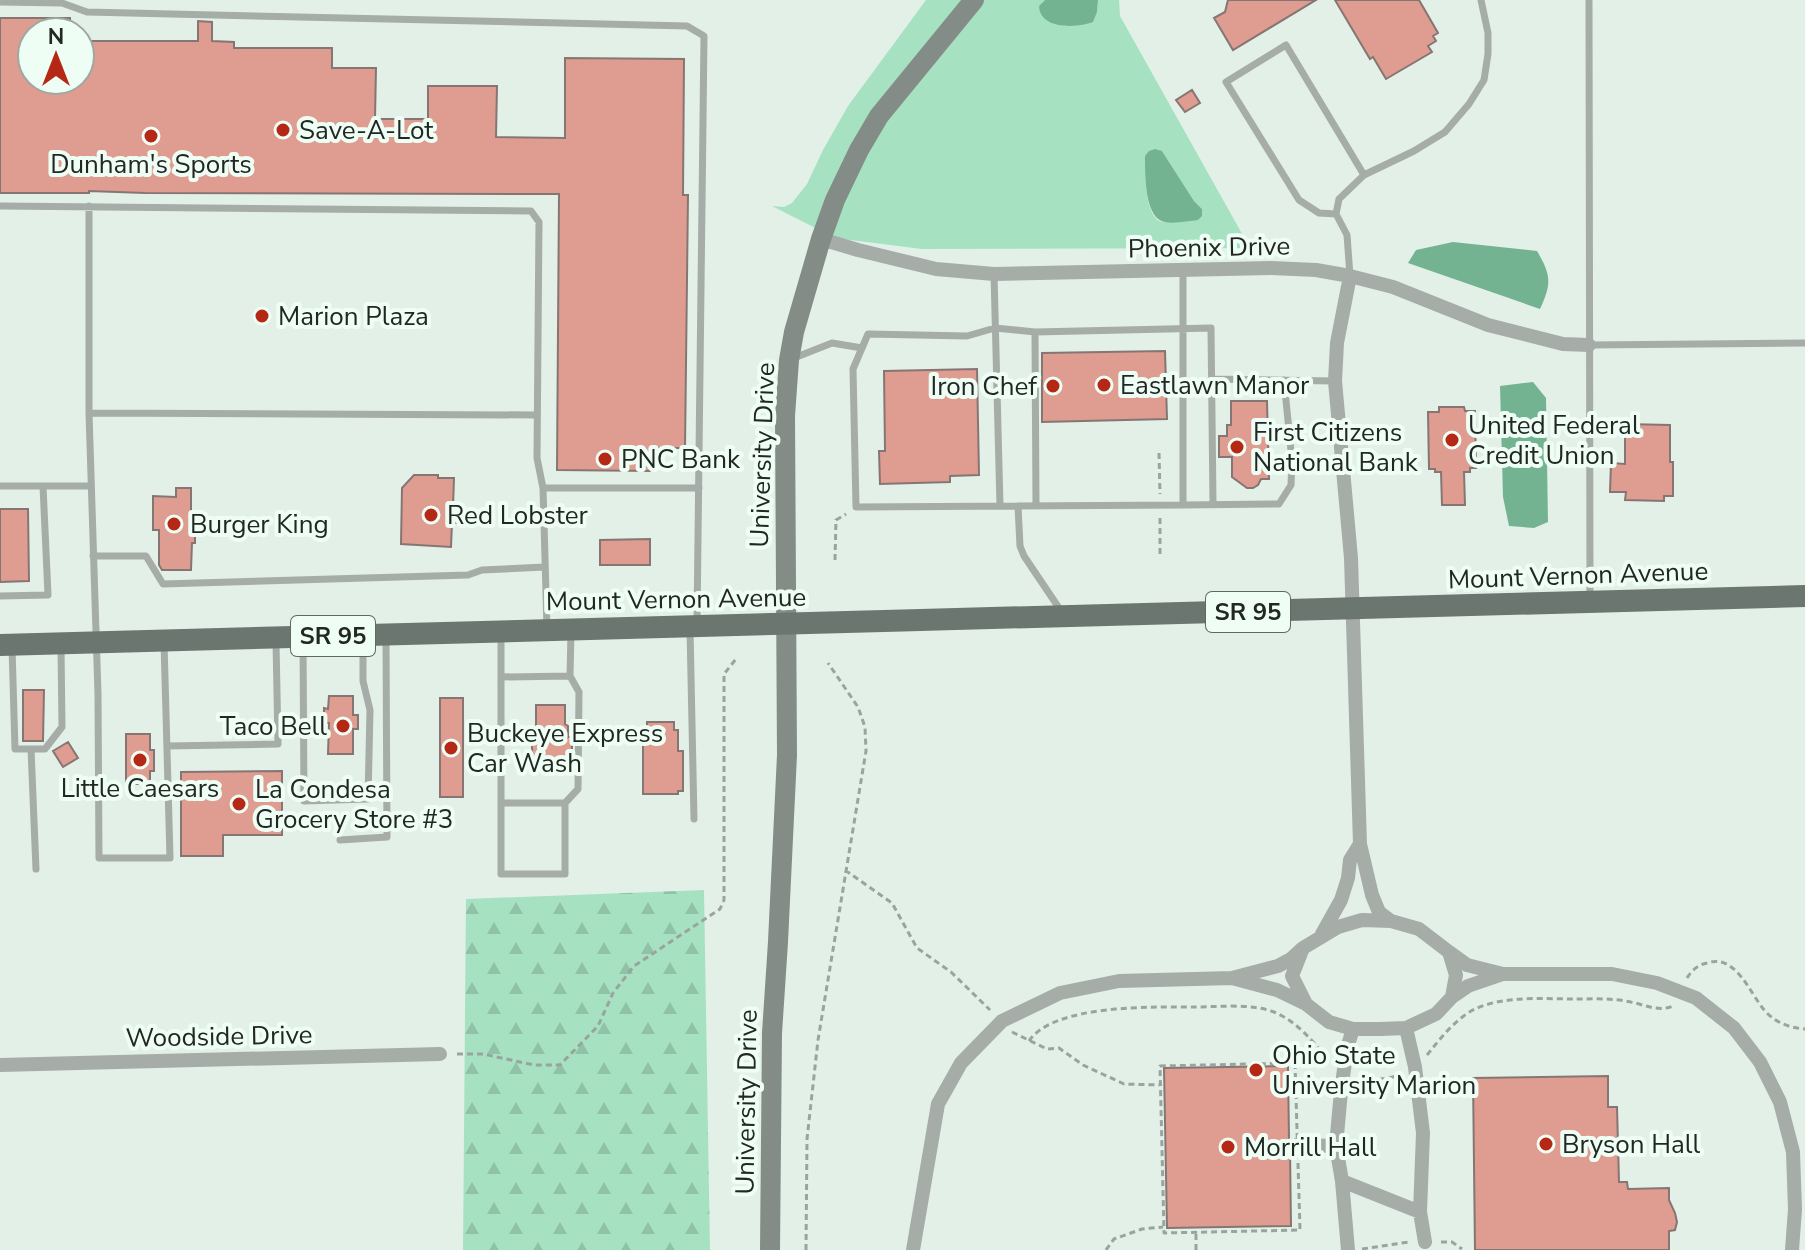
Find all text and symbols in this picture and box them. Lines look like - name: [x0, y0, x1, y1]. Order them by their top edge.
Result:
- north arrow: [16, 16, 96, 96]
- text: N: [48, 22, 64, 52]
- place label: Save-A-Lot: [299, 113, 434, 148]
- marker: Save-A-Lot: [274, 121, 292, 139]
- marker: Dunham's Sports: [142, 127, 160, 145]
- place label: Dunham's Sports: [50, 147, 252, 182]
- street label: Phoenix Drive: [1128, 229, 1290, 266]
- place label: Marion Plaza: [278, 299, 429, 334]
- marker: Marion Plaza: [253, 307, 271, 325]
- street label: University Drive: [742, 362, 783, 548]
- place label: Eastlawn Manor: [1120, 368, 1310, 403]
- place label: Iron Chef: [931, 369, 1037, 404]
- marker: Eastlawn Manor: [1095, 376, 1113, 394]
- marker: Iron Chef: [1044, 377, 1062, 395]
- place label: United Federal Credit Union: [1468, 408, 1640, 473]
- place label: First Citizens National Bank: [1253, 415, 1419, 480]
- marker: United Federal Credit Union: [1443, 431, 1461, 449]
- marker: First Citizens National Bank: [1228, 438, 1246, 456]
- place label: PNC Bank: [621, 442, 741, 477]
- marker: PNC Bank: [596, 450, 614, 468]
- place label: Red Lobster: [447, 498, 589, 533]
- marker: Red Lobster: [422, 506, 440, 524]
- place label: Burger King: [190, 507, 329, 542]
- marker: Burger King: [165, 515, 183, 533]
- street label: Mount Vernon Avenue: [1447, 553, 1709, 598]
- street label: Mount Vernon Avenue: [545, 580, 807, 619]
- road number: SR 95: [1206, 592, 1290, 632]
- road number: SR 95: [291, 616, 375, 656]
- place label: Taco Bell: [220, 709, 327, 744]
- place label: Buckeye Express Car Wash: [467, 716, 663, 781]
- marker: Taco Bell: [334, 717, 352, 735]
- marker: Buckeye Express Car Wash: [442, 739, 460, 757]
- marker: Little Caesars: [131, 751, 149, 769]
- place label: Little Caesars: [61, 771, 219, 806]
- place label: La Condesa Grocery Store #3: [255, 772, 453, 837]
- marker: La Condesa Grocery Store #3: [230, 795, 248, 813]
- street label: University Drive: [727, 1009, 766, 1195]
- street label: Woodside Drive: [125, 1017, 313, 1056]
- place label: Ohio State University Marion: [1272, 1038, 1476, 1103]
- marker: Ohio State University Marion: [1247, 1061, 1265, 1079]
- place label: Bryson Hall: [1562, 1127, 1700, 1162]
- place label: Morrill Hall: [1244, 1130, 1377, 1165]
- marker: Bryson Hall: [1537, 1135, 1555, 1153]
- marker: Morrill Hall: [1219, 1138, 1237, 1156]

